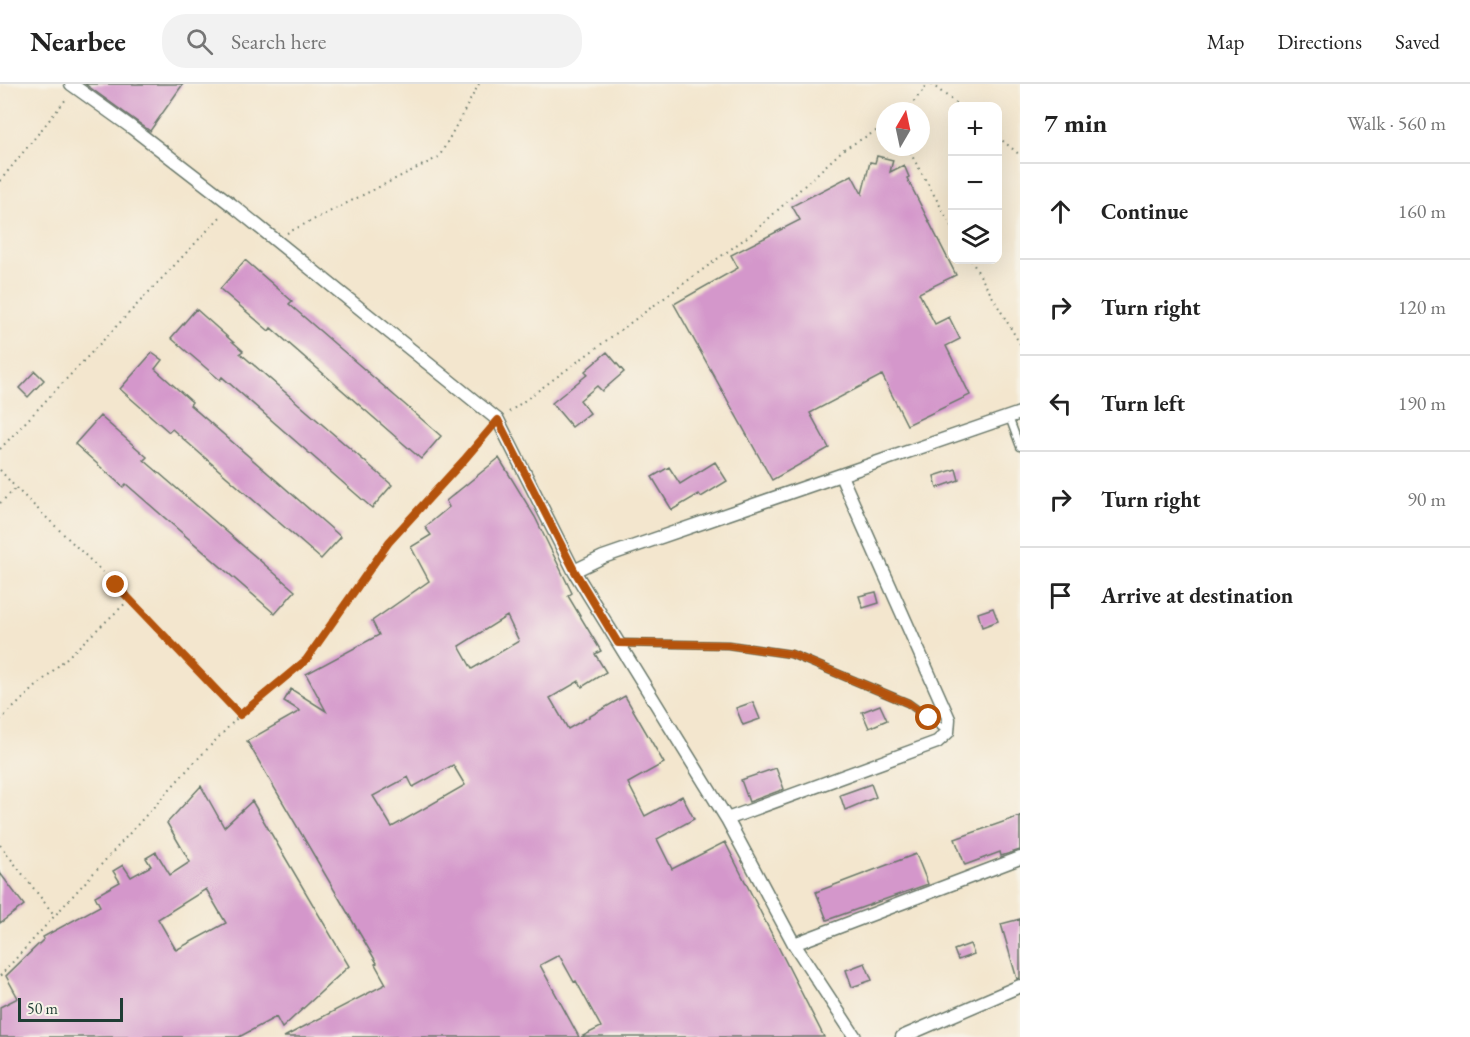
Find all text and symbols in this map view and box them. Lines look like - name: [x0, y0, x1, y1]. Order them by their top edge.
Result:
- search box: [162, 14, 582, 68]
- text: Nearbee: [30, 23, 126, 59]
- icon: search: [183, 25, 216, 58]
- text: Search here: [231, 27, 326, 56]
- text: Map: [1207, 28, 1244, 55]
- text: Directions: [1277, 28, 1362, 55]
- text: Saved: [1395, 28, 1440, 55]
- north arrow: [876, 102, 930, 156]
- map controls: [948, 102, 1002, 264]
- button: +: [948, 102, 1002, 156]
- text: 7 min: [1044, 106, 1107, 140]
- text: Walk · 560 m: [1347, 110, 1446, 136]
- button: −: [948, 156, 1002, 210]
- icon: ahead: [1044, 195, 1077, 228]
- text: Continue: [1101, 197, 1188, 226]
- text: 160 m: [1398, 198, 1446, 224]
- button: layers: [948, 210, 1002, 264]
- icon: right: [1044, 291, 1077, 324]
- text: Turn right: [1101, 293, 1200, 322]
- text: 120 m: [1398, 294, 1446, 320]
- icon: left: [1044, 387, 1077, 420]
- text: Turn left: [1101, 389, 1185, 418]
- text: 190 m: [1398, 390, 1446, 416]
- icon: right: [1044, 483, 1077, 516]
- text: Turn right: [1101, 485, 1200, 514]
- text: 90 m: [1407, 486, 1446, 512]
- route end: [102, 571, 128, 597]
- icon: arrive: [1044, 579, 1077, 612]
- text: Arrive at destination: [1101, 581, 1293, 610]
- route start: [915, 704, 941, 730]
- scale bar: [18, 995, 123, 1022]
- text: 50 m: [27, 998, 58, 1019]

